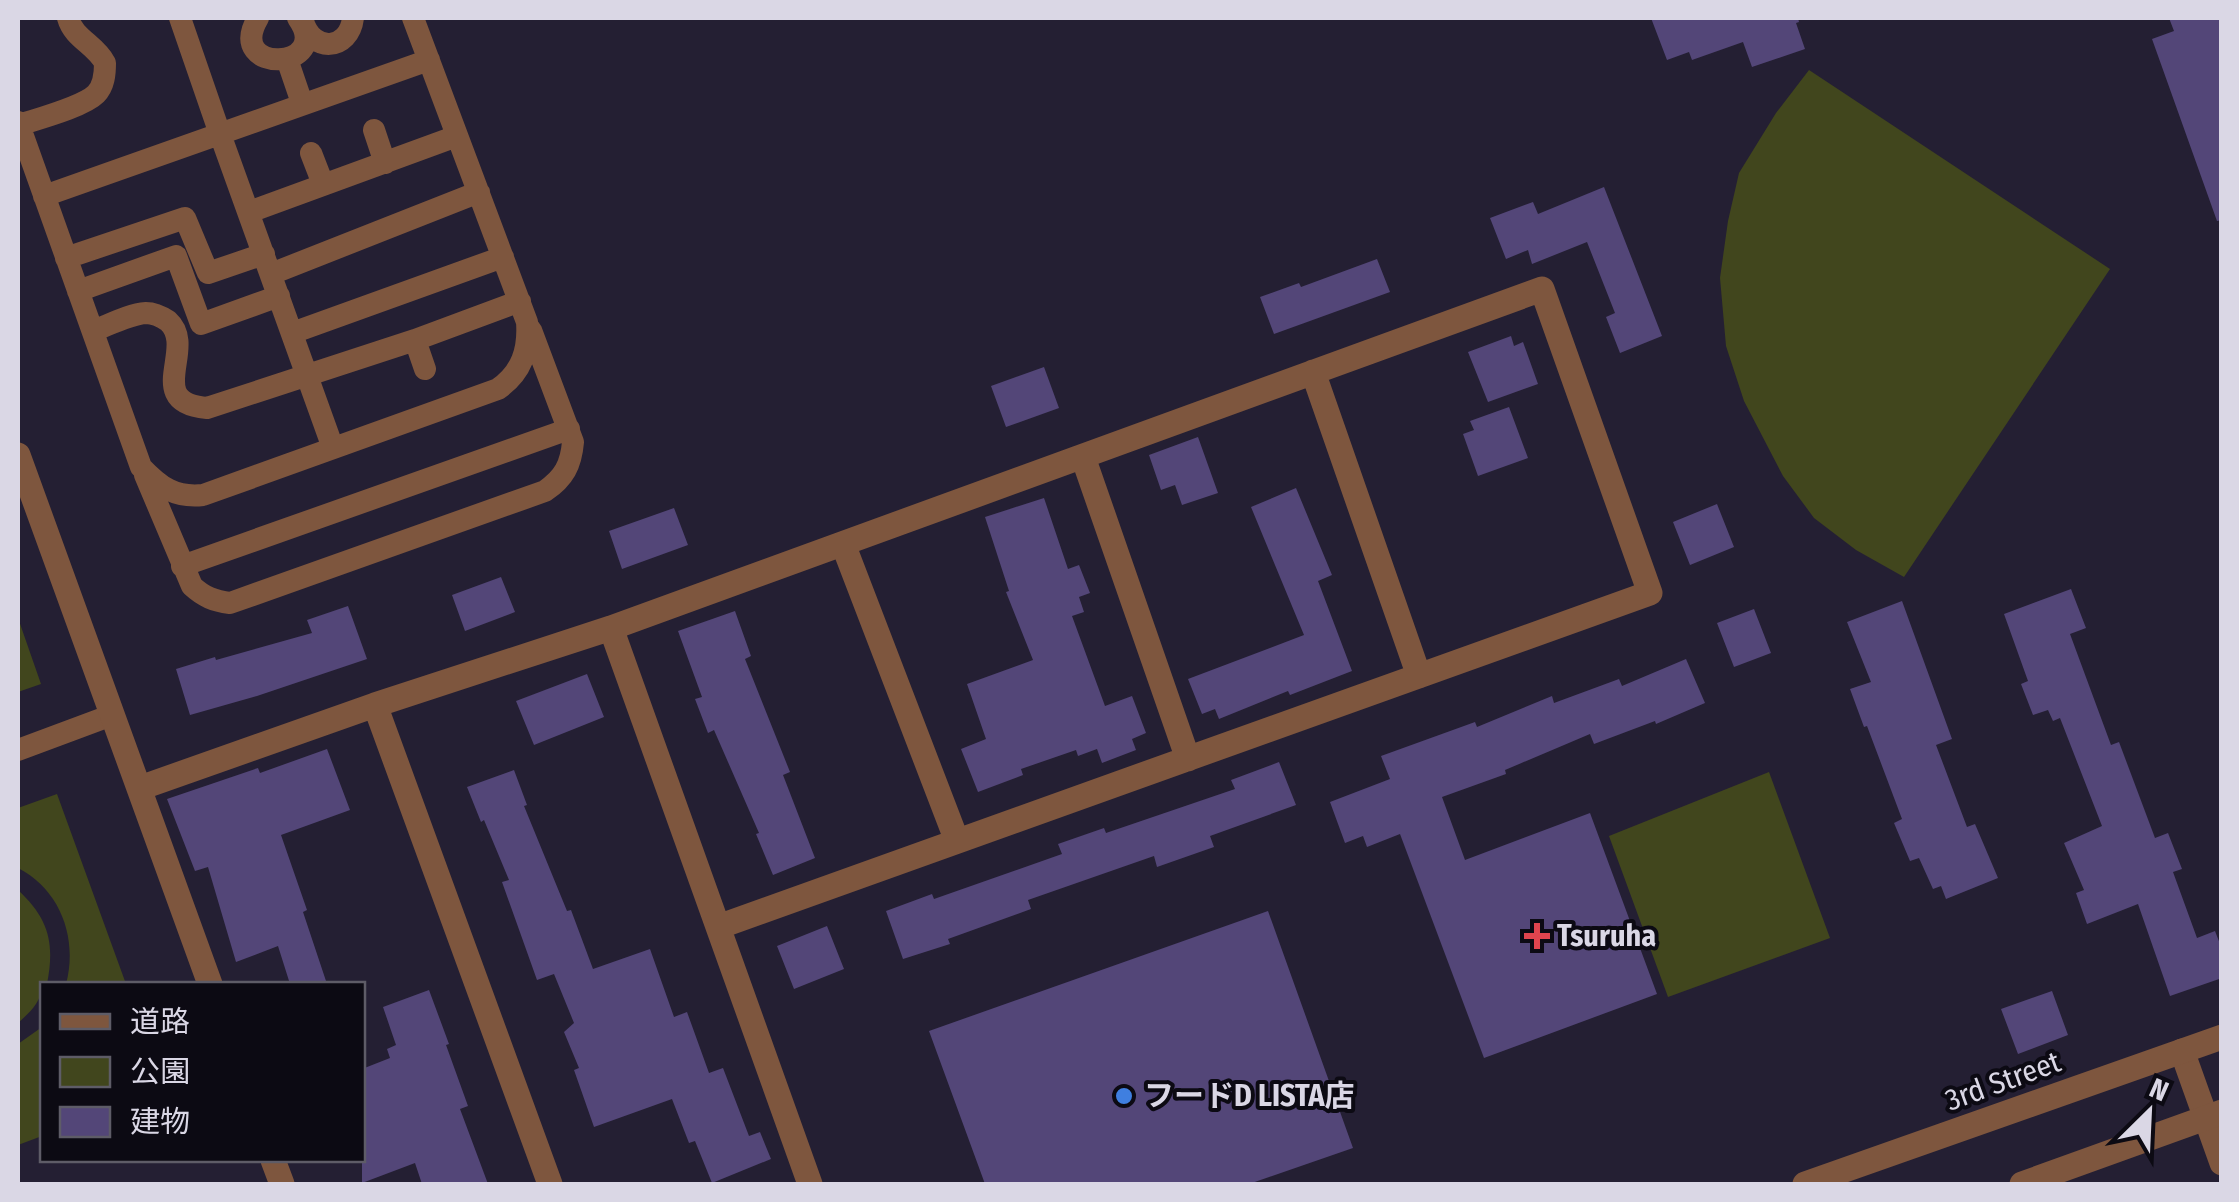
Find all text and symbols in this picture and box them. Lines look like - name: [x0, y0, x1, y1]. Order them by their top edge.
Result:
- place label: Tsuruha: [1557, 918, 1656, 954]
- marker: Tsuruha: [1526, 925, 1548, 947]
- legend: [40, 982, 365, 1162]
- text: 道路: [130, 1004, 190, 1040]
- street label: 3rd Street: [1940, 1043, 2066, 1118]
- text: 公園: [130, 1054, 190, 1090]
- north arrow: [2099, 1062, 2199, 1162]
- text: N: [2145, 1071, 2173, 1108]
- place label: フードD LISTA店: [1144, 1078, 1355, 1114]
- marker: フードD LISTA店: [1113, 1085, 1135, 1107]
- text: 建物: [130, 1104, 190, 1140]

